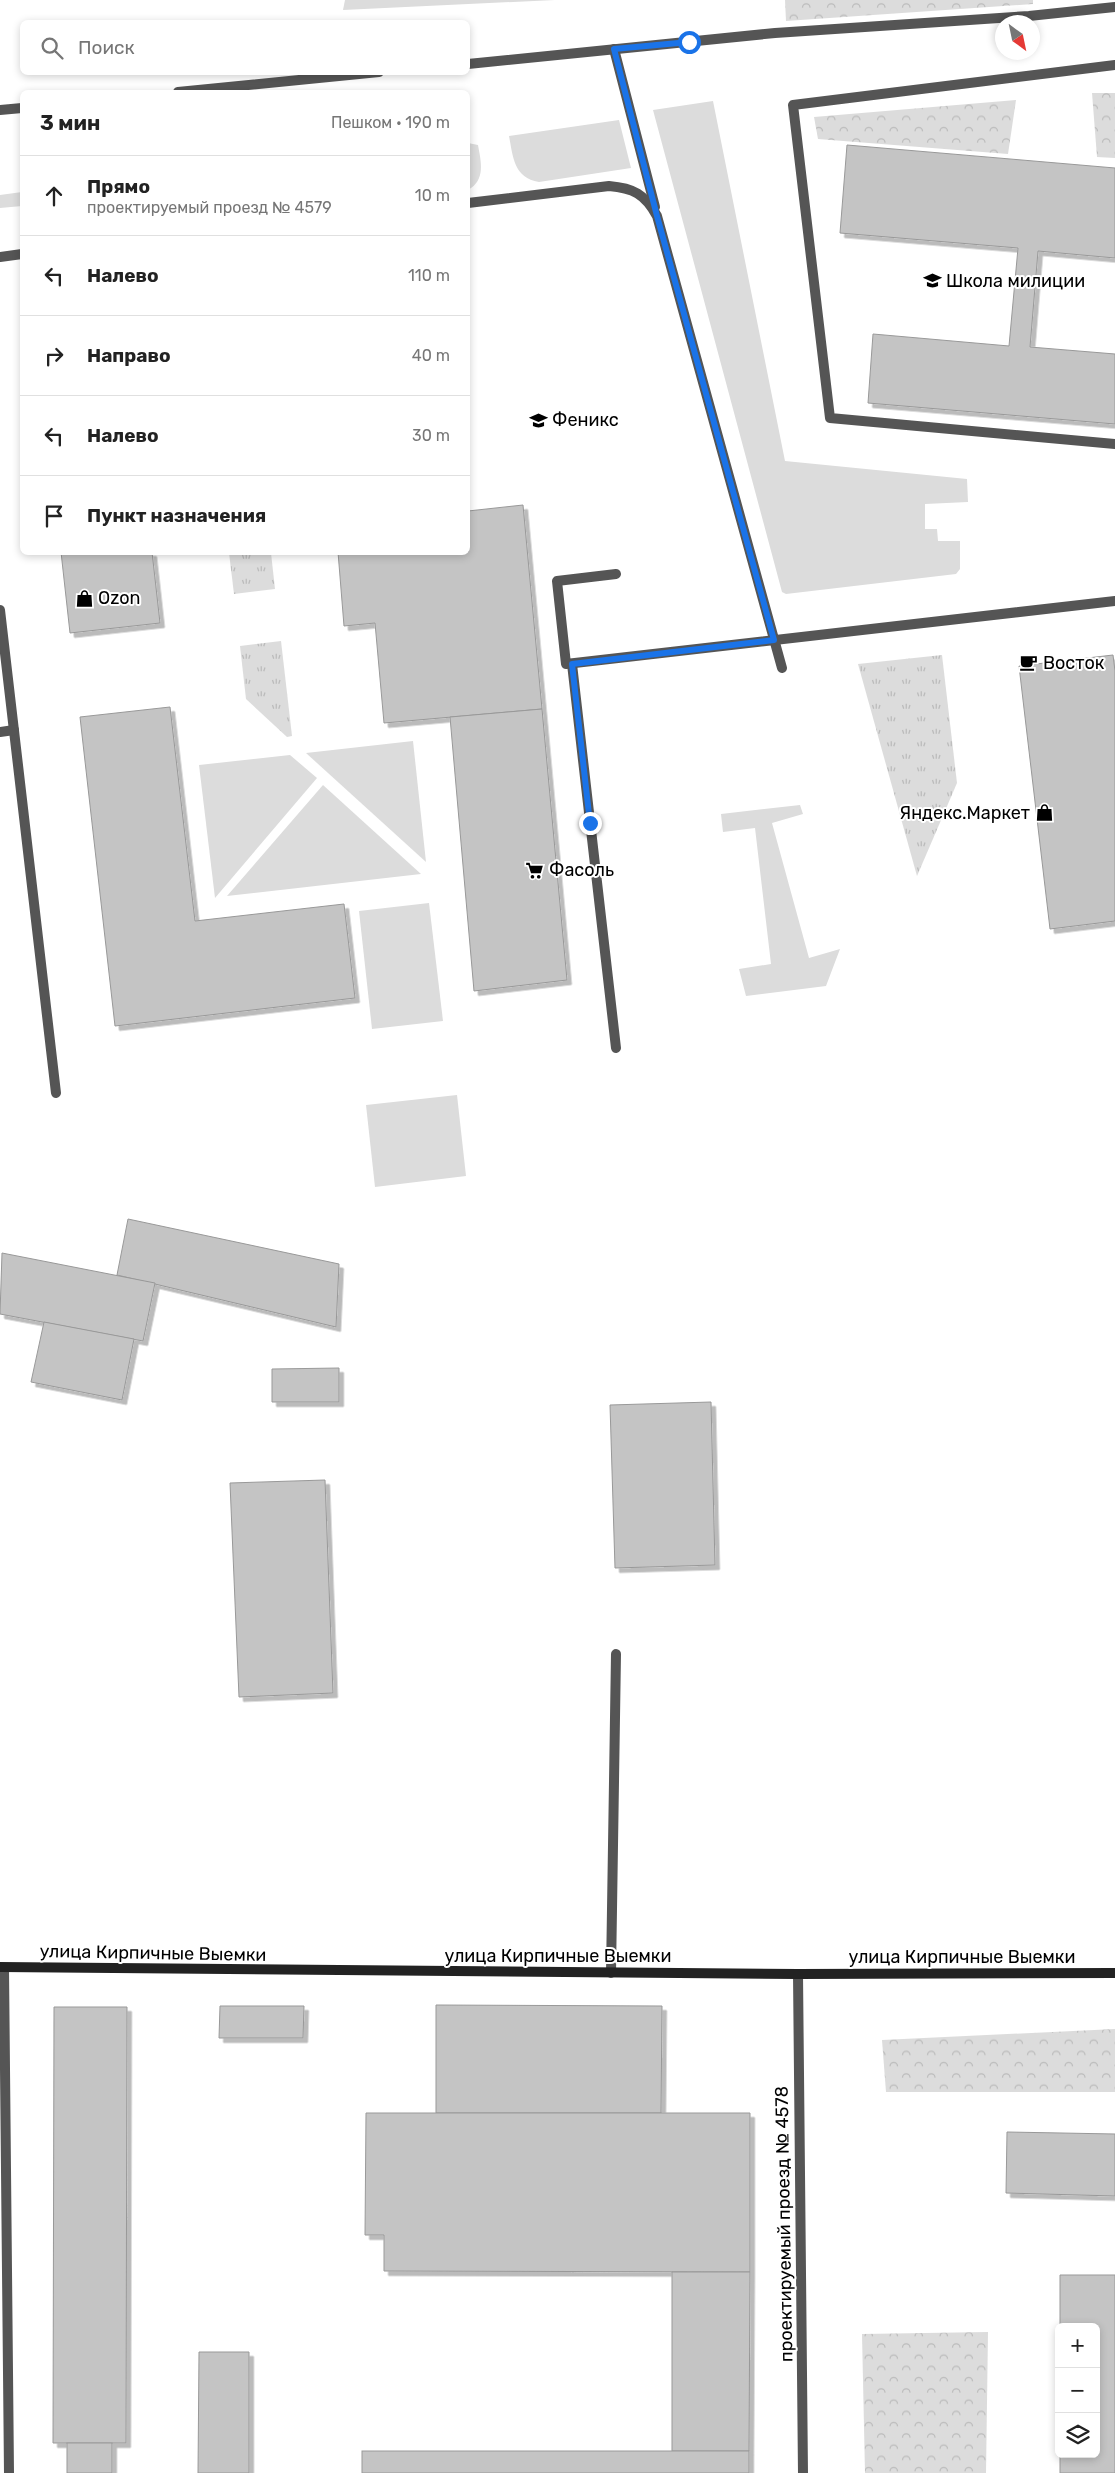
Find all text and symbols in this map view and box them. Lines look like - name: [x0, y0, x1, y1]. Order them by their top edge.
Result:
- north arrow: [995, 15, 1040, 60]
- search box: [20, 20, 470, 75]
- route start: [678, 31, 701, 54]
- icon: search: [38, 34, 66, 62]
- text: Поиск: [78, 36, 135, 59]
- text: 3 мин: [40, 110, 100, 135]
- text: Пешком · 190 m: [331, 113, 450, 132]
- text: Прямо: [87, 175, 150, 198]
- icon: ahead: [40, 182, 68, 210]
- text: 10 m: [415, 186, 450, 205]
- text: проектируемый проезд № 4579: [87, 198, 332, 217]
- icon: left: [40, 262, 68, 290]
- text: Налево: [87, 264, 159, 287]
- text: 110 m: [408, 266, 450, 285]
- place label: Школа милиции: [946, 270, 1085, 292]
- school or university icon: Школа милиции: [922, 271, 942, 291]
- icon: right: [40, 342, 68, 370]
- text: Направо: [87, 344, 171, 367]
- text: 40 m: [412, 346, 450, 365]
- place label: Феникс: [552, 409, 619, 431]
- school or university icon: Феникс: [528, 410, 548, 430]
- icon: left: [40, 422, 68, 450]
- text: Налево: [87, 424, 159, 447]
- text: 30 m: [412, 426, 450, 445]
- icon: arrive: [40, 502, 68, 530]
- text: Пункт назначения: [87, 504, 266, 527]
- place label: Ozon: [98, 587, 140, 609]
- shop icon: Ozon: [74, 588, 94, 608]
- place label: Восток: [1043, 652, 1105, 674]
- cafe icon: Восток: [1019, 653, 1039, 673]
- place label: Яндекс.Маркет: [899, 802, 1030, 824]
- shop icon: Яндекс.Маркет: [1034, 803, 1054, 823]
- route end: [579, 812, 602, 835]
- place label: Фасоль: [549, 859, 614, 881]
- supermarket icon: Фасоль: [525, 860, 545, 880]
- street label: улица Кирпичные Выемки: [39, 1940, 267, 1966]
- street label: улица Кирпичные Выемки: [445, 1945, 671, 1967]
- street label: улица Кирпичные Выемки: [849, 1946, 1075, 1968]
- street label: проектируемый проезд № 4578: [771, 2086, 797, 2362]
- map controls: [1055, 2323, 1100, 2458]
- button: +: [1055, 2323, 1100, 2368]
- button: −: [1055, 2368, 1100, 2413]
- button: layers: [1055, 2413, 1100, 2458]

